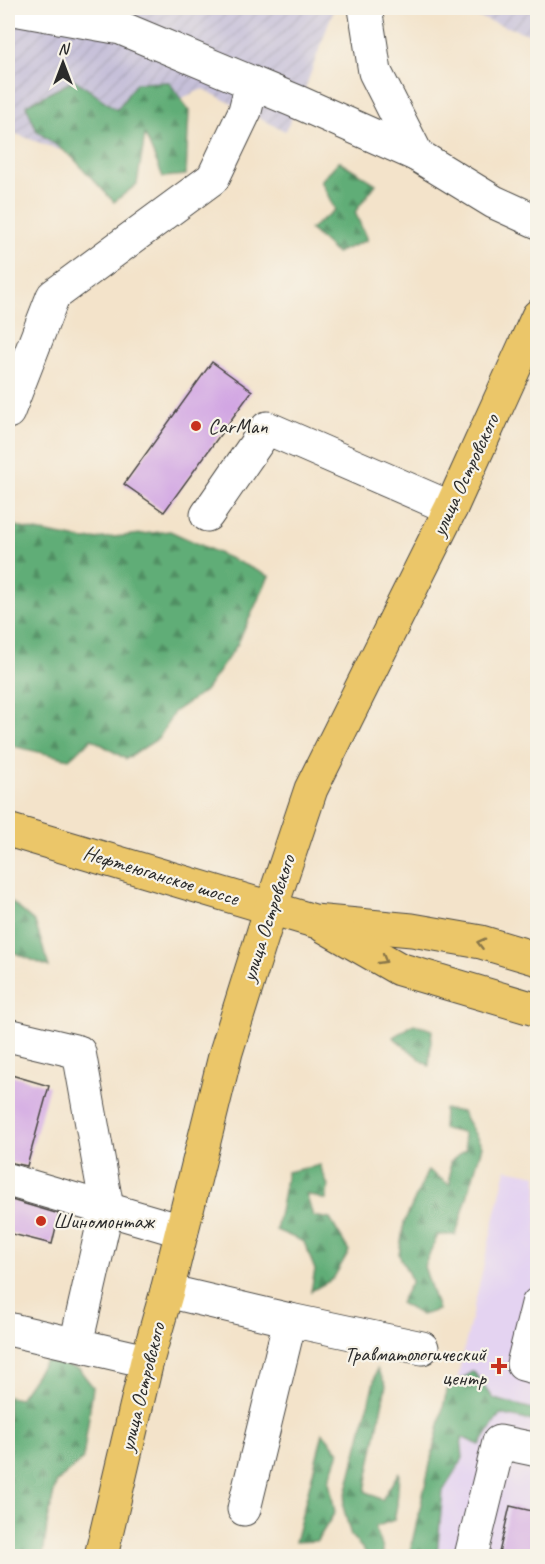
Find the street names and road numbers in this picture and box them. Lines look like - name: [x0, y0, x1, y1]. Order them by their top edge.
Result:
- street label: улица Островского: [425, 408, 505, 542]
- street label: Нефтеюганское шоссе: [80, 839, 243, 911]
- street label: улица Островского: [235, 850, 301, 986]
- street label: улица Островского: [113, 1318, 171, 1456]

